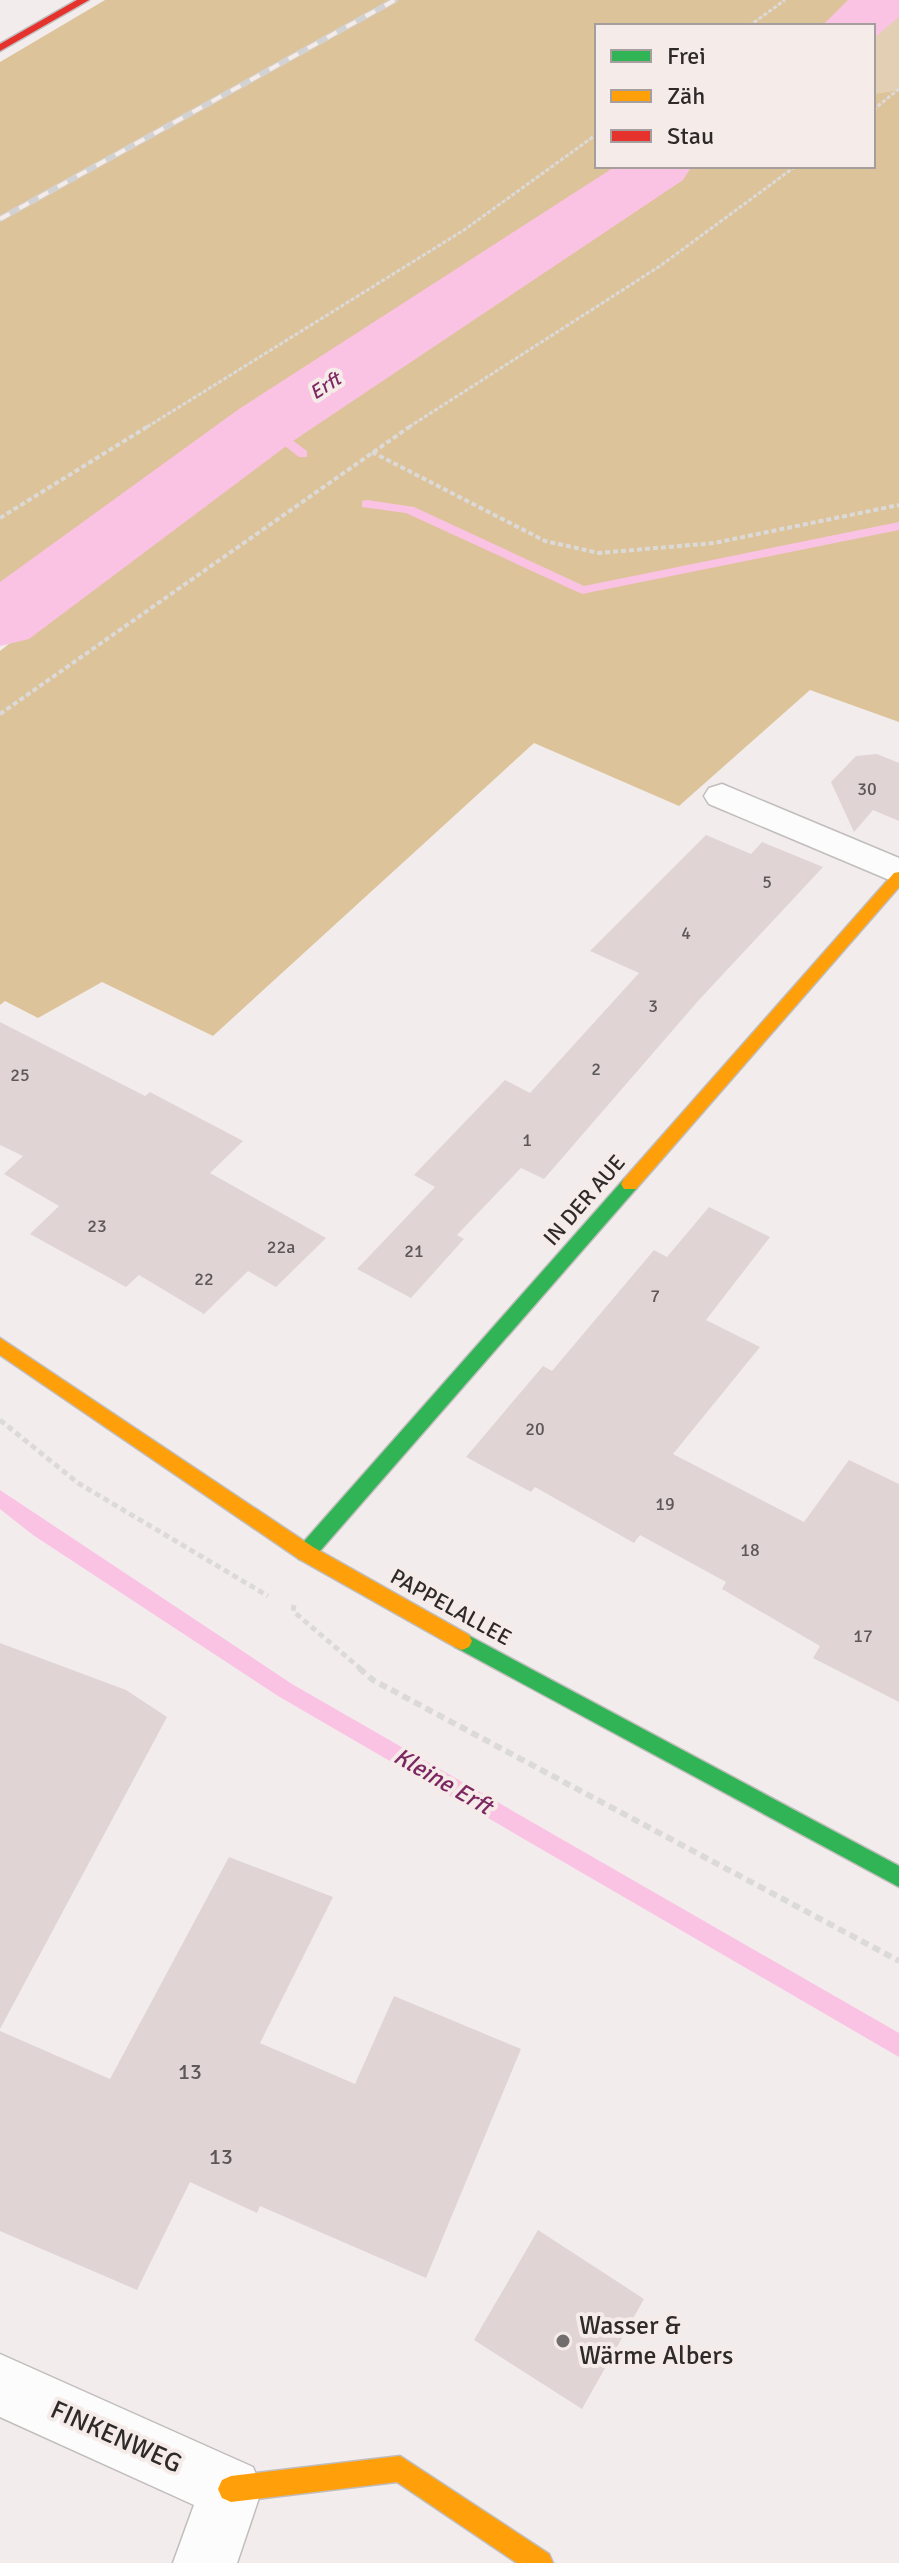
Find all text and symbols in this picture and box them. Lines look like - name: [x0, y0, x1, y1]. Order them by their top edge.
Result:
- legend: [595, 24, 875, 168]
- text: Frei: [667, 41, 706, 71]
- text: Zäh: [667, 81, 705, 111]
- text: Stau: [667, 121, 714, 151]
- water label: Erft: [305, 366, 347, 405]
- house number: 30: [857, 778, 877, 800]
- house number: 5: [762, 871, 772, 893]
- house number: 4: [681, 922, 691, 944]
- house number: 3: [648, 995, 658, 1017]
- house number: 2: [591, 1058, 601, 1080]
- house number: 25: [10, 1064, 30, 1086]
- house number: 1: [522, 1129, 532, 1151]
- street label: IN DER AUE: [537, 1149, 631, 1251]
- house number: 23: [87, 1215, 107, 1237]
- house number: 22a: [267, 1236, 295, 1258]
- house number: 21: [404, 1240, 424, 1262]
- house number: 22: [194, 1268, 214, 1290]
- house number: 7: [650, 1285, 660, 1307]
- house number: 20: [525, 1418, 545, 1440]
- house number: 19: [655, 1493, 675, 1515]
- house number: 18: [740, 1539, 760, 1561]
- street label: PAPPELALLEE: [386, 1563, 516, 1651]
- house number: 17: [853, 1625, 873, 1647]
- water label: Kleine Erft: [388, 1741, 500, 1822]
- house number: 13: [178, 2058, 202, 2085]
- house number: 13: [209, 2143, 233, 2170]
- place label: Wasser & Wärme Albers: [579, 2310, 733, 2372]
- marker: Wasser & Wärme Albers: [554, 2332, 572, 2350]
- street label: FINKENWEG: [46, 2394, 186, 2480]

